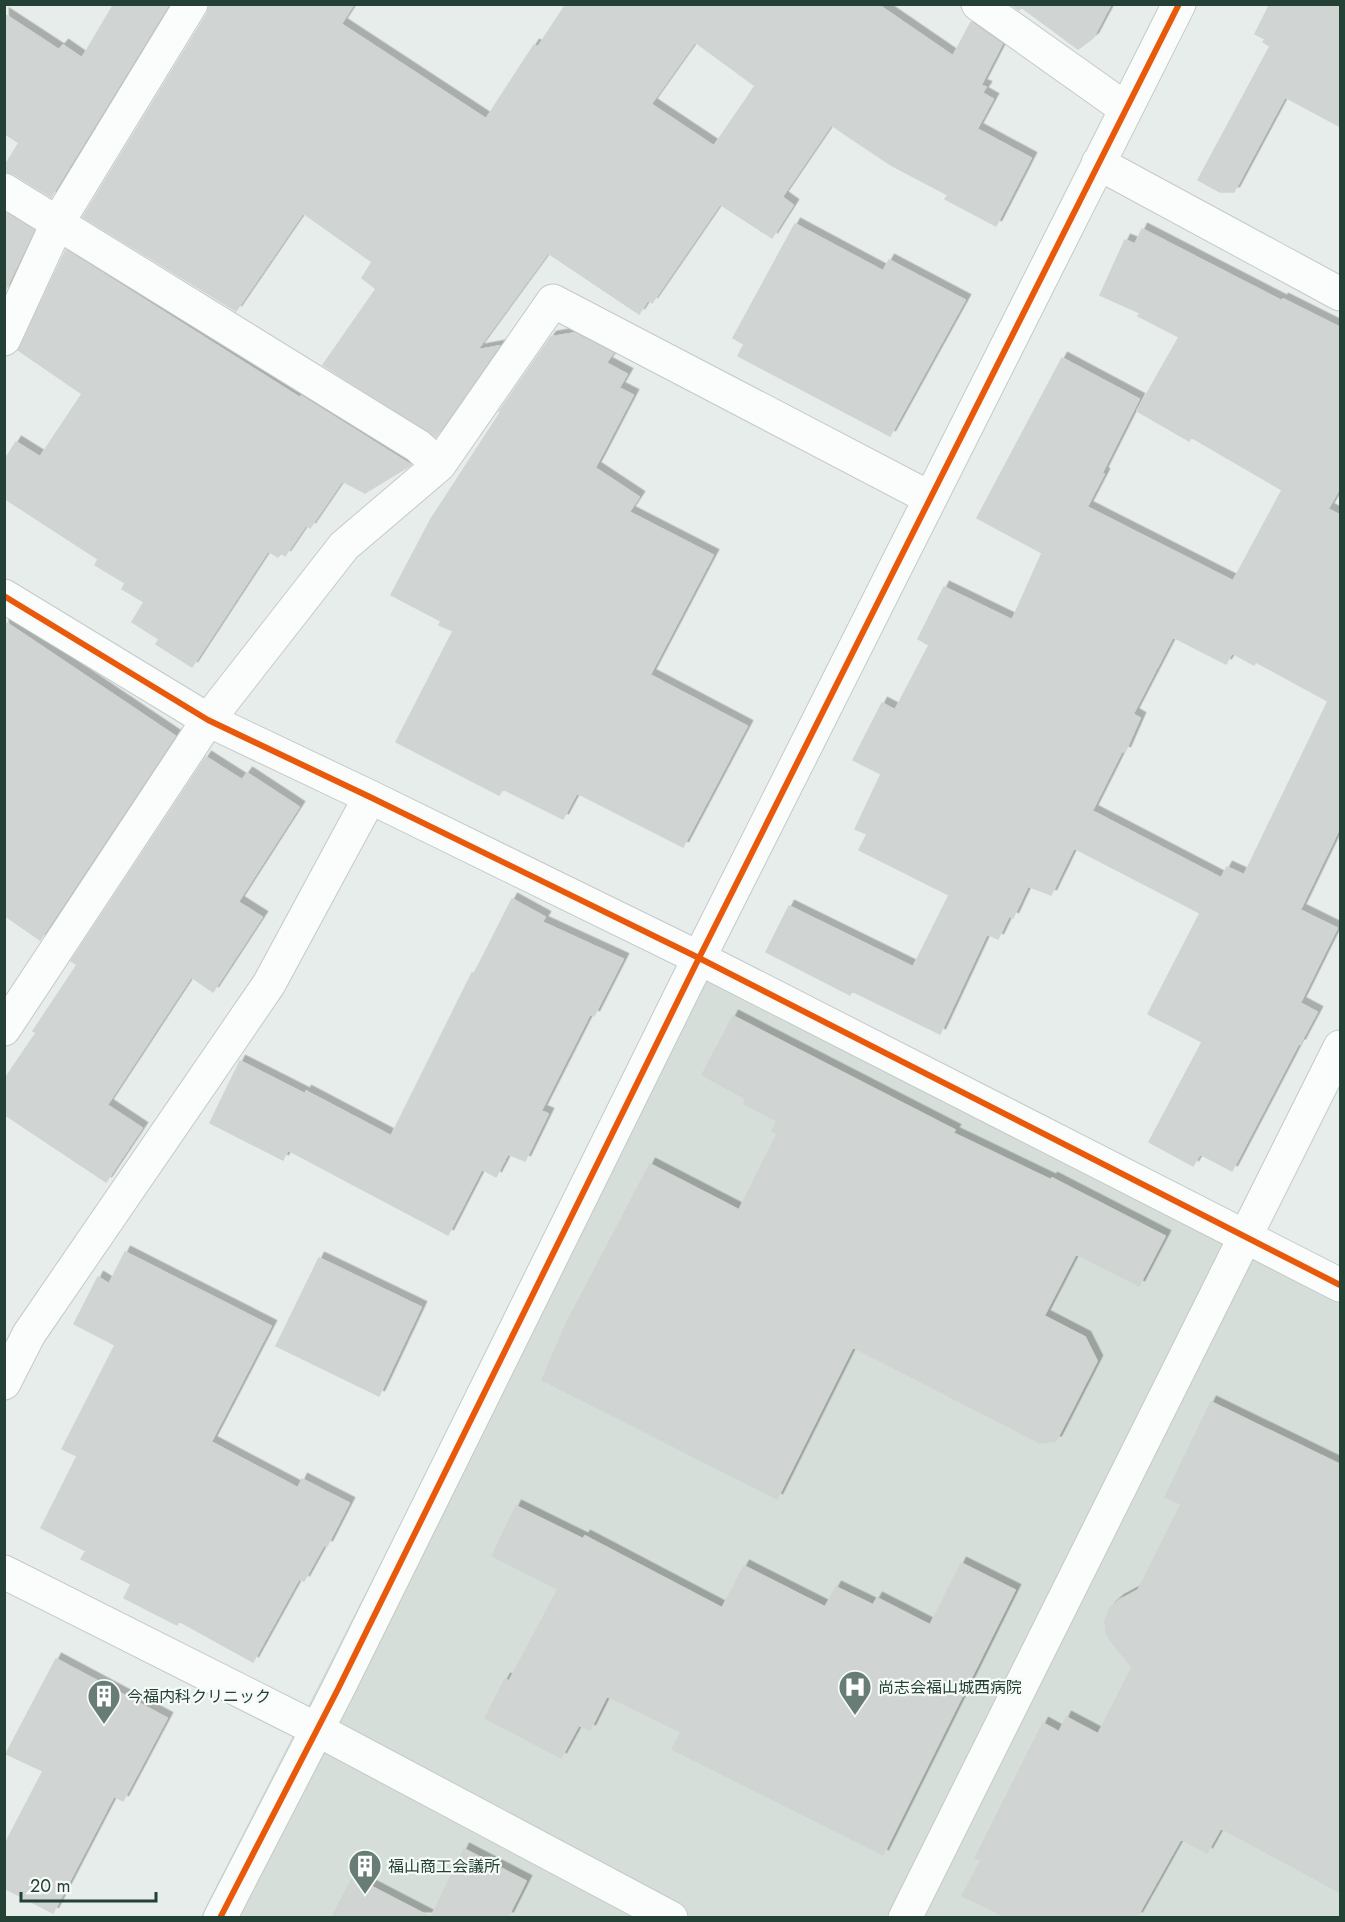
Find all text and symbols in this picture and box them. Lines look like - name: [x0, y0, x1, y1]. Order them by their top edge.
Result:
- hospital icon: 尚志会福山城西病院: [837, 1669, 873, 1716]
- place label: 尚志会福山城西病院: [878, 1676, 1022, 1699]
- building icon: 今福内科クリニック: [86, 1678, 122, 1725]
- place label: 今福内科クリニック: [127, 1685, 271, 1708]
- building icon: 福山商工会議所: [347, 1848, 383, 1895]
- place label: 福山商工会議所: [388, 1855, 500, 1878]
- scale bar: [21, 1865, 156, 1903]
- text: 20 m: [30, 1873, 70, 1899]

